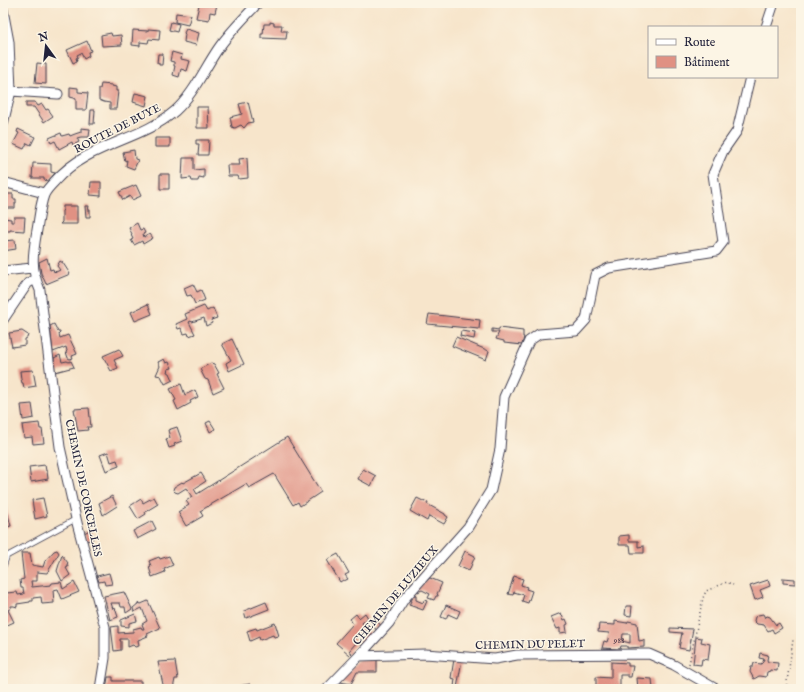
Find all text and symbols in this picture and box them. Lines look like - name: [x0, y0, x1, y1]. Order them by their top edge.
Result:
- north arrow: [26, 26, 66, 66]
- legend: [648, 26, 778, 78]
- text: N: [36, 29, 51, 46]
- text: Route: [684, 35, 716, 50]
- text: Bâtiment: [684, 55, 730, 70]
- street label: ROUTE DE BUYE: [72, 101, 163, 157]
- street label: CHEMIN DE CORCELLES: [62, 418, 104, 558]
- street label: CHEMIN DE LUZIEUX: [350, 543, 442, 648]
- house number: 988: [613, 635, 625, 646]
- street label: CHEMIN DU PELET: [475, 637, 585, 653]

